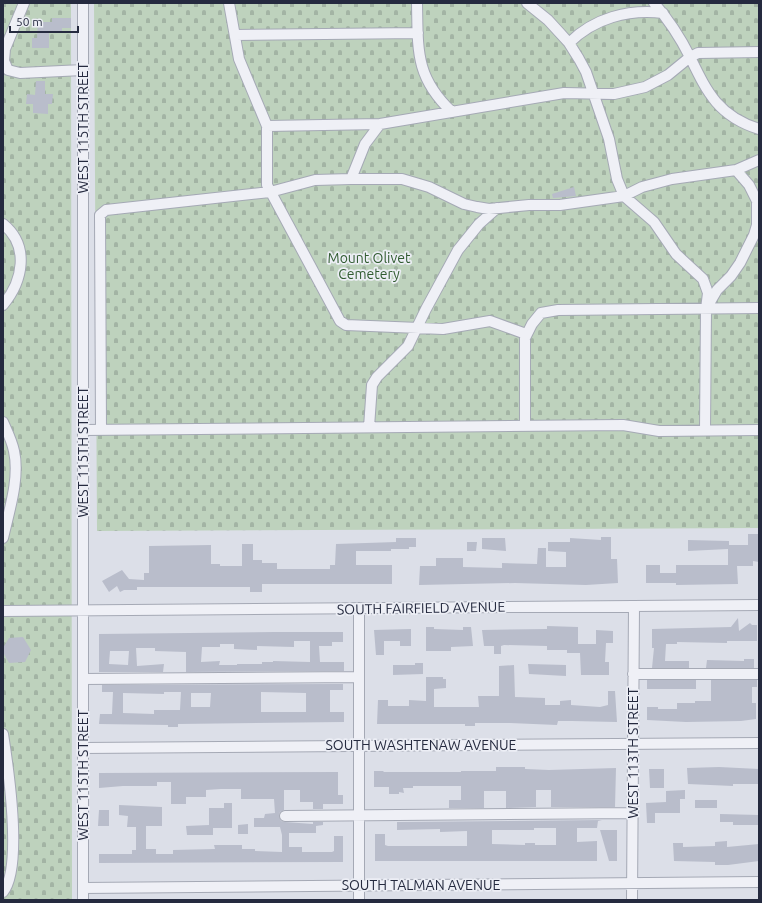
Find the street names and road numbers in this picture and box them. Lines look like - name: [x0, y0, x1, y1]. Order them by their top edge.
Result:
- street label: WEST 115TH STREET: [75, 62, 91, 193]
- street label: WEST 115TH STREET: [75, 386, 91, 517]
- street label: SOUTH FAIRFIELD AVENUE: [337, 599, 505, 617]
- street label: WEST 113TH STREET: [625, 687, 641, 818]
- street label: WEST 115TH STREET: [75, 709, 91, 840]
- street label: SOUTH WASHTENAW AVENUE: [326, 737, 517, 753]
- street label: SOUTH TALMAN AVENUE: [342, 877, 501, 893]

